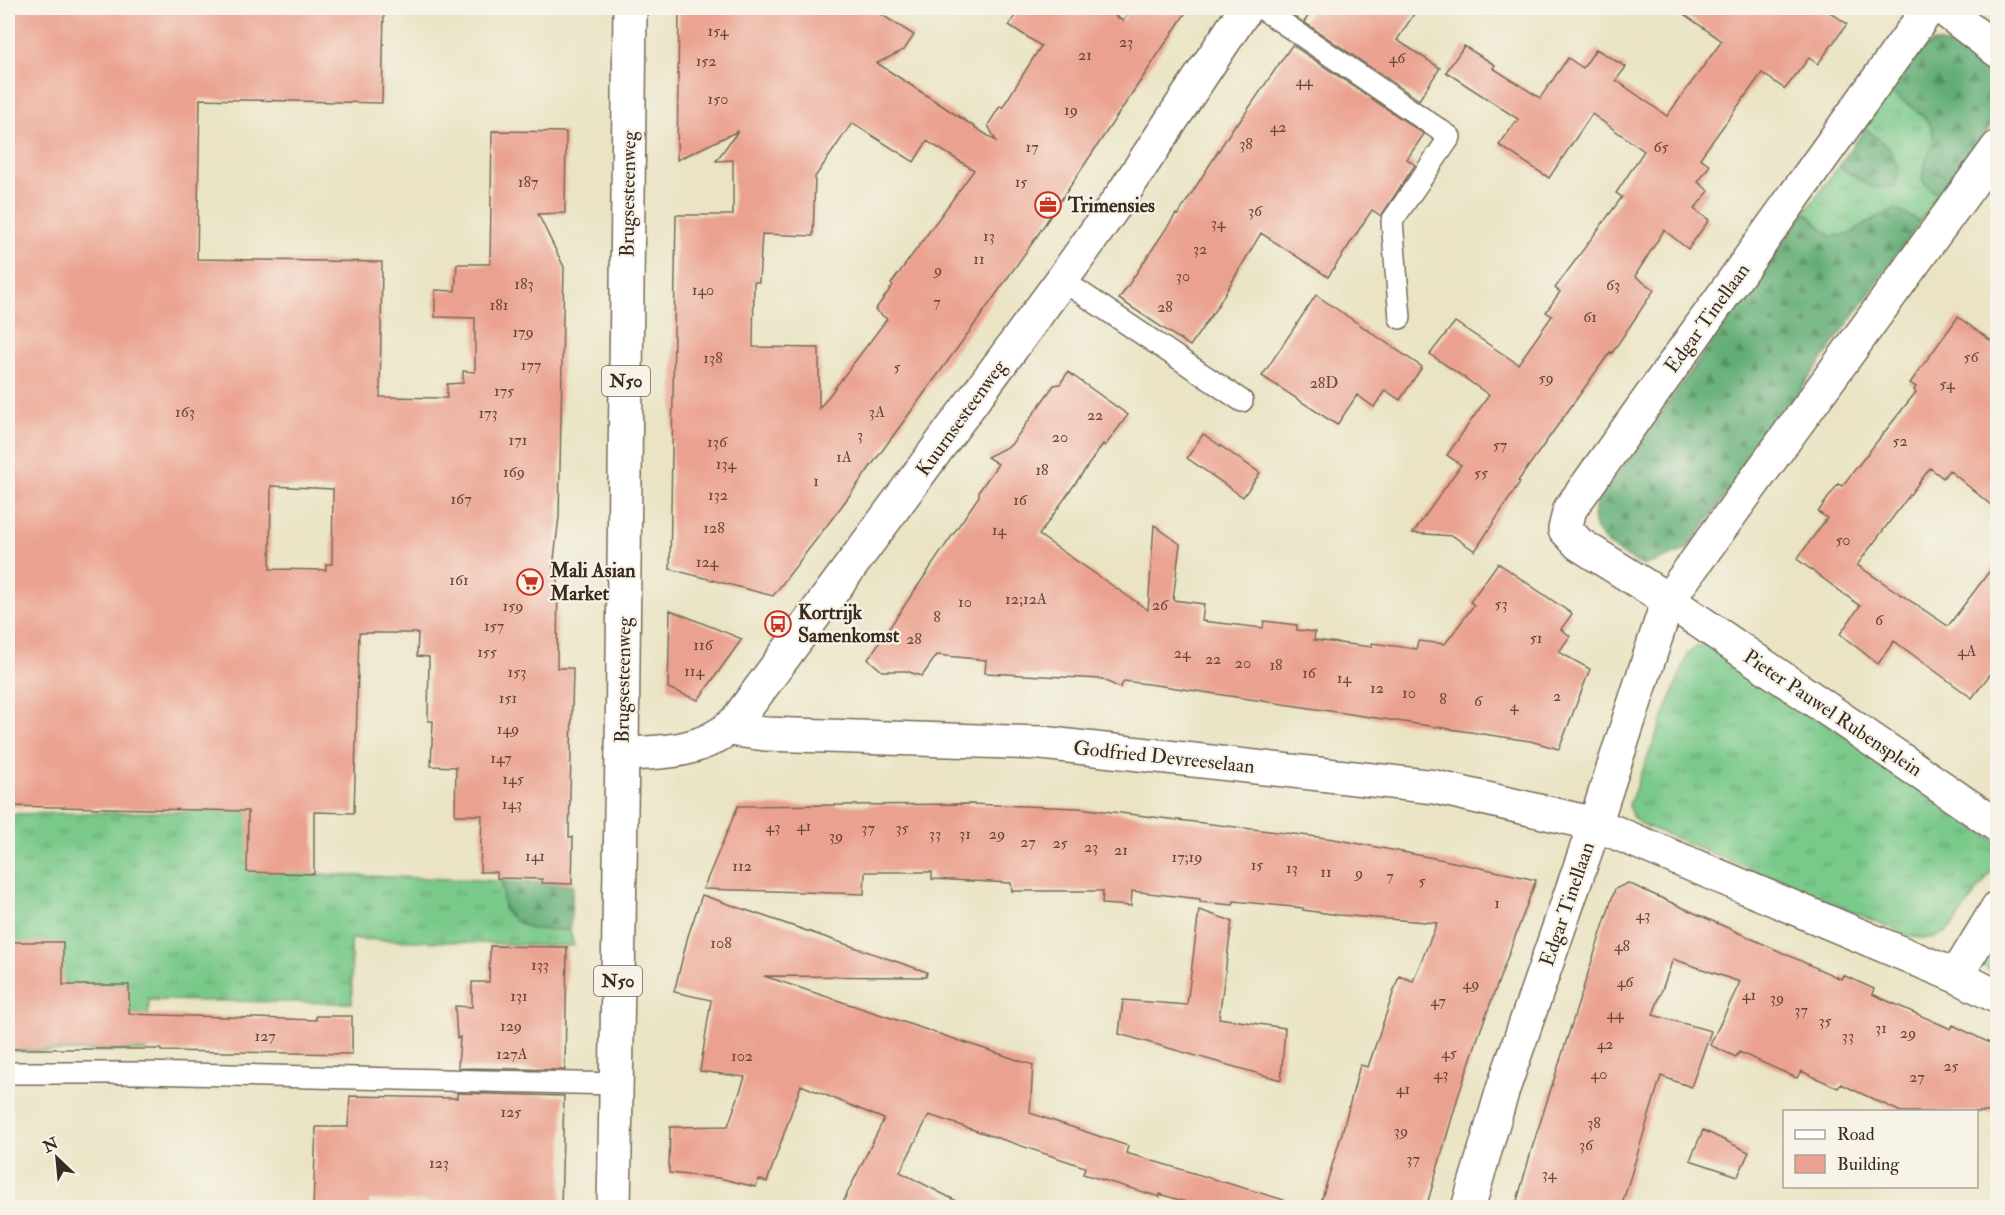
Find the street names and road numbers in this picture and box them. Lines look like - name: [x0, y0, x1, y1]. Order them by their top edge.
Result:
- street label: Brugsesteenweg: [614, 129, 642, 257]
- street label: Edgar Tinellaan: [1659, 258, 1755, 378]
- street label: Kuurnsesteenweg: [910, 354, 1012, 481]
- road number: N50: [602, 366, 650, 396]
- street label: Brugsesteenweg: [609, 615, 637, 743]
- street label: Pieter Pauwel Rubensplein: [1738, 644, 1927, 783]
- street label: Godfried Devreeselaan: [1072, 735, 1256, 779]
- street label: Edgar Tinellaan: [1534, 839, 1600, 969]
- road number: N50: [594, 966, 642, 996]

